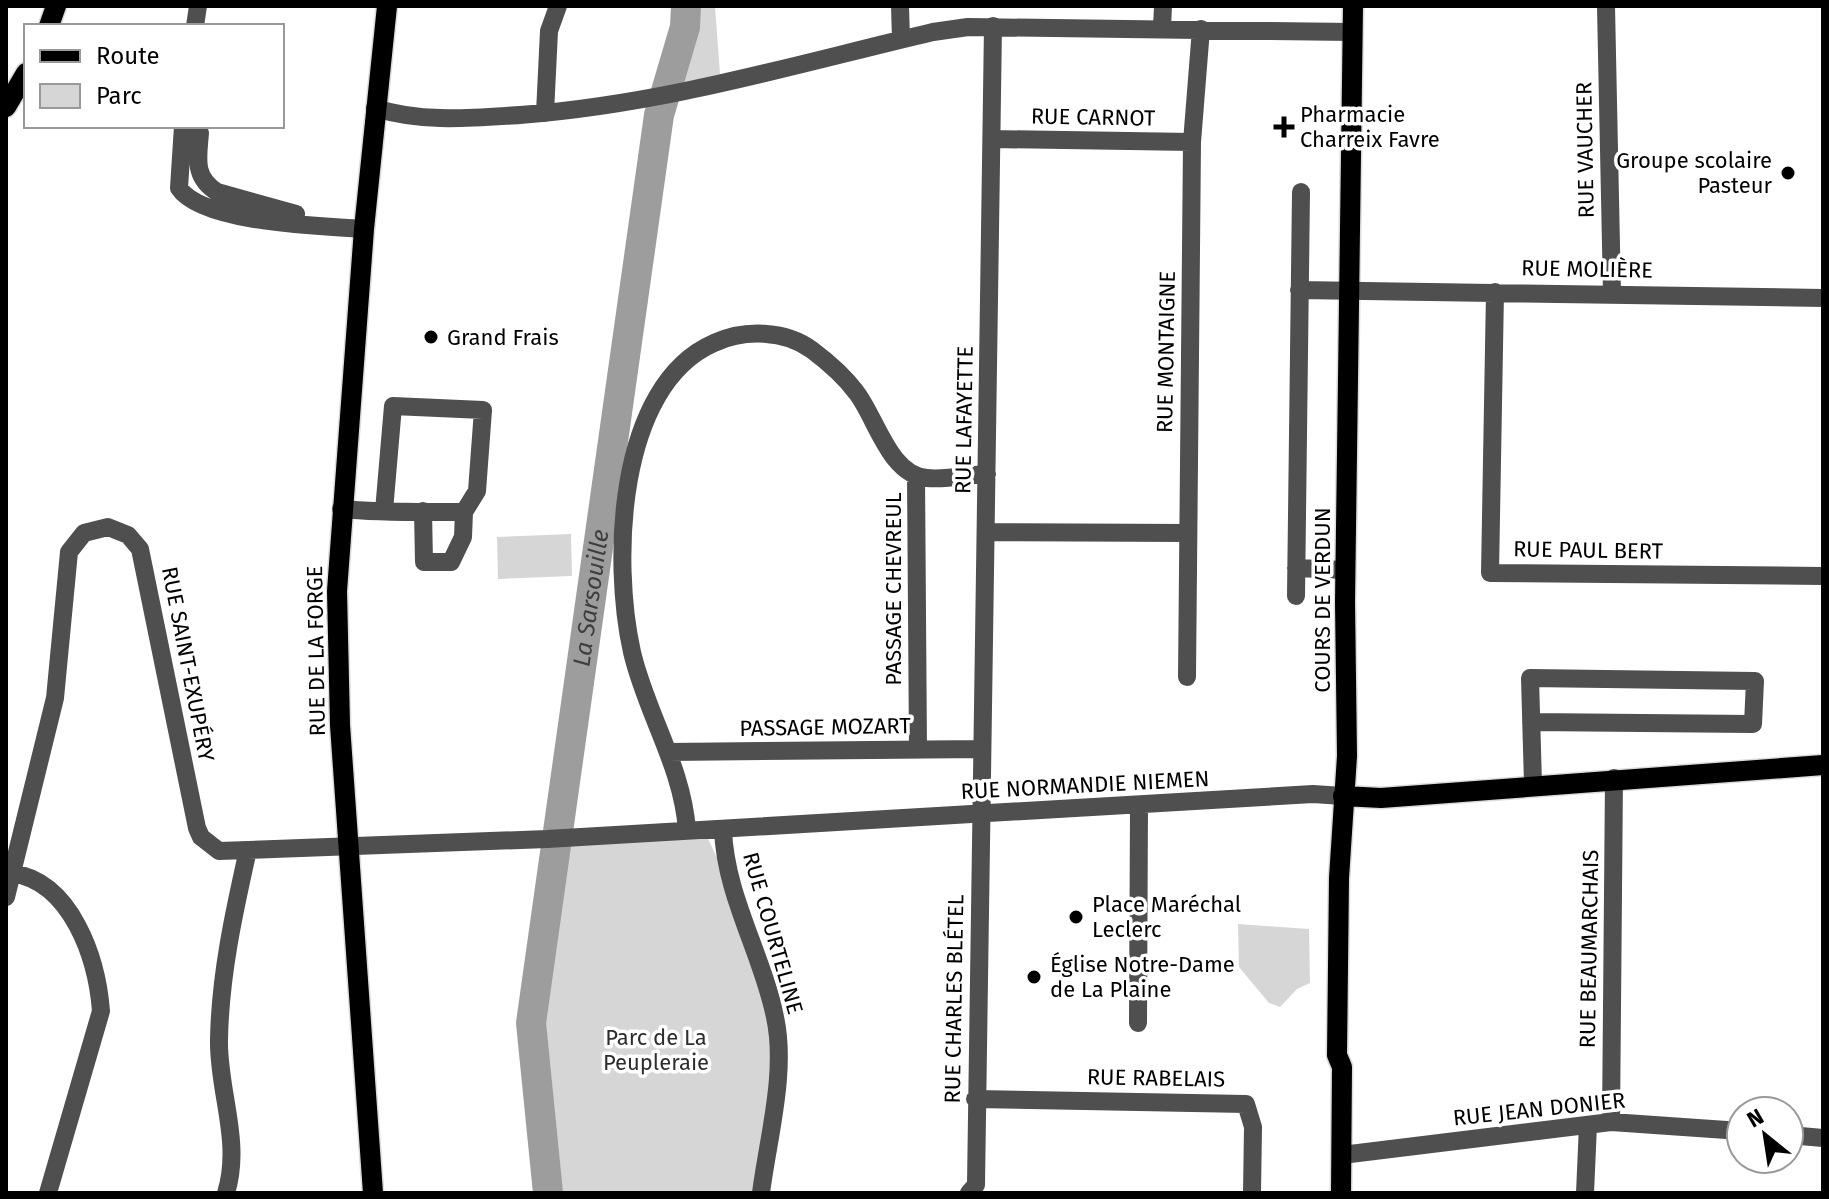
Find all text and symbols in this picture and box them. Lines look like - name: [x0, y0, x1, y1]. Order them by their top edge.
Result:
- legend: [24, 24, 284, 128]
- text: Route: [96, 42, 160, 70]
- street label: RUE VAUCHER: [1570, 81, 1600, 219]
- text: Parc: [96, 82, 142, 110]
- place label: Pharmacie Charreix Favre: [1300, 101, 1440, 153]
- street label: RUE CARNOT: [1031, 102, 1156, 132]
- marker: Pharmacie Charreix Favre: [1275, 118, 1293, 136]
- place label: Groupe scolaire Pasteur: [1616, 147, 1773, 199]
- marker: Groupe scolaire Pasteur: [1779, 164, 1797, 182]
- street label: RUE MOLIÈRE: [1521, 254, 1653, 284]
- street label: RUE MONTAIGNE: [1151, 271, 1181, 433]
- place label: Grand Frais: [447, 324, 559, 351]
- marker: Grand Frais: [422, 328, 440, 346]
- street label: RUE LAFAYETTE: [949, 346, 979, 494]
- street label: PASSAGE CHEVREUL: [880, 492, 907, 686]
- street label: COURS DE VERDUN: [1309, 507, 1336, 693]
- water label: La Sarsouille: [567, 528, 614, 668]
- street label: RUE PAUL BERT: [1513, 535, 1664, 565]
- street label: RUE SAINT-EXUPÉRY: [156, 564, 220, 764]
- street label: RUE DE LA FORGE: [301, 565, 331, 737]
- street label: PASSAGE MOZART: [739, 712, 912, 742]
- street label: RUE NORMANDIE NIEMEN: [960, 765, 1210, 805]
- street label: RUE COURTELINE: [737, 849, 809, 1017]
- street label: RUE BEAUMARCHAIS: [1574, 849, 1604, 1049]
- place label: Place Maréchal Leclerc: [1092, 891, 1241, 943]
- street label: RUE CHARLES BLÉTEL: [939, 894, 969, 1104]
- marker: Place Maréchal Leclerc: [1067, 908, 1085, 926]
- place label: Église Notre-Dame de La Plaine: [1050, 951, 1235, 1003]
- marker: Église Notre-Dame de La Plaine: [1025, 968, 1043, 986]
- park label: Parc de La Peupleraie: [603, 1024, 709, 1076]
- street label: RUE RABELAIS: [1087, 1063, 1225, 1093]
- street label: RUE JEAN DONIER: [1451, 1087, 1627, 1131]
- north arrow: [1725, 1095, 1805, 1175]
- text: N: [1742, 1103, 1768, 1133]

